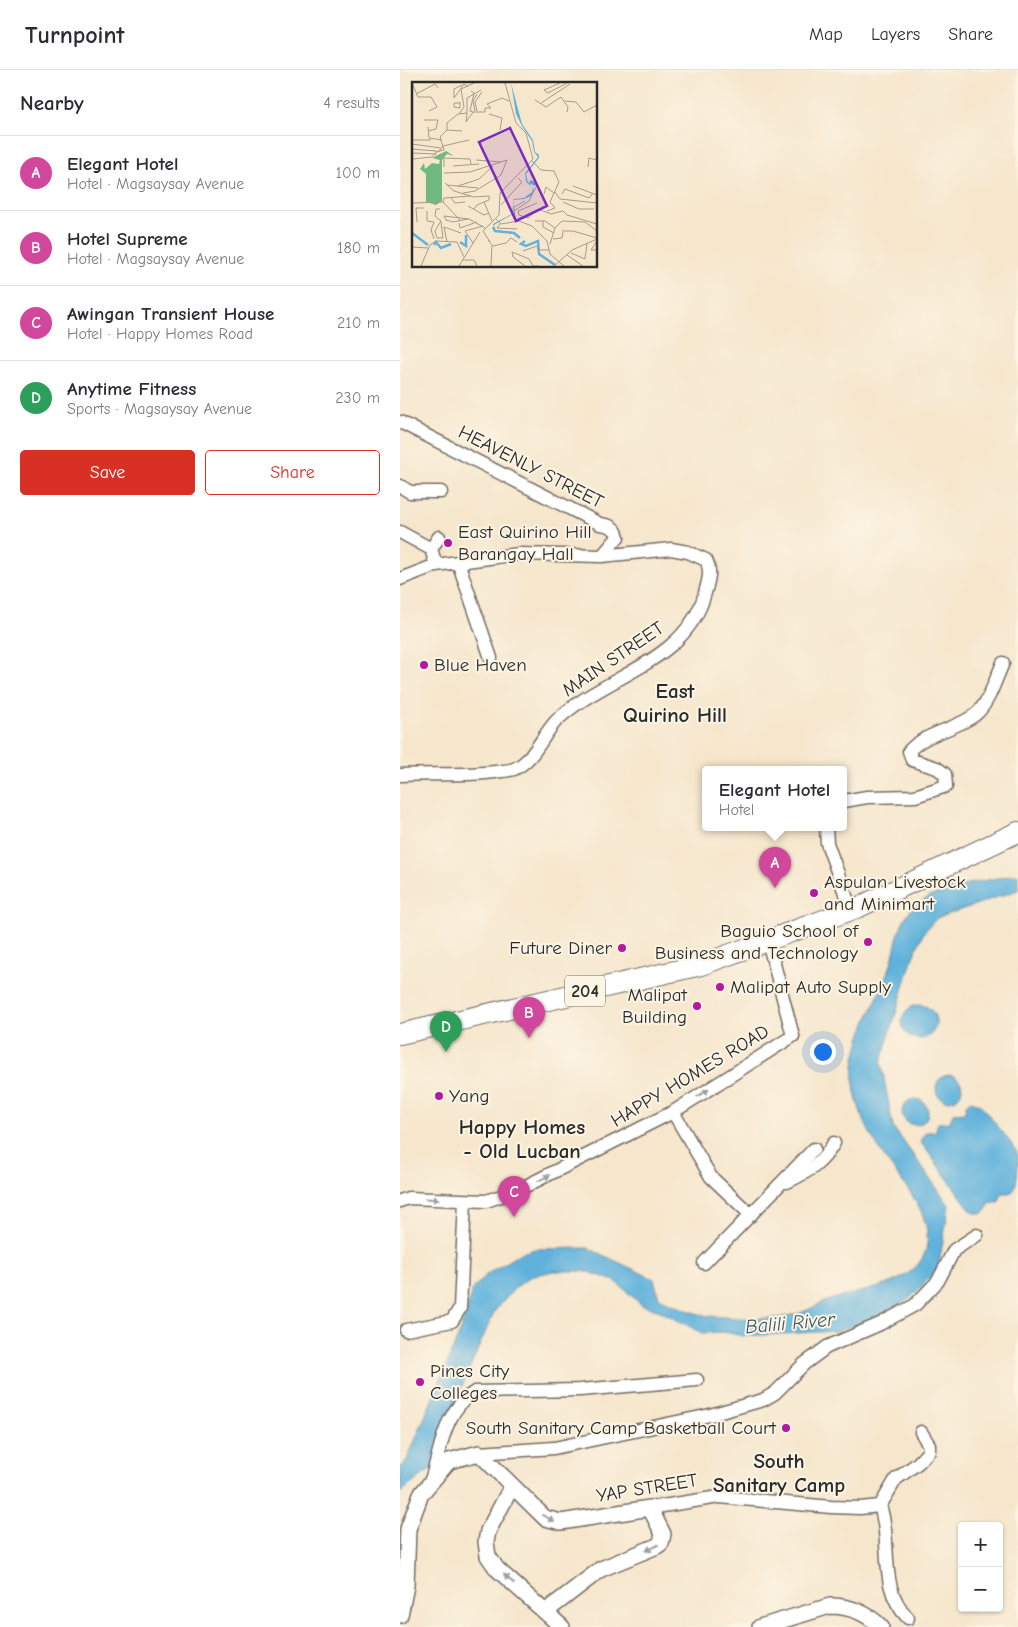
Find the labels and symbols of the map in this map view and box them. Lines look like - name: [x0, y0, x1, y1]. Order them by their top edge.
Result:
- inset map: [412, 82, 598, 268]
- street label: HEAVENLY STREET: [455, 421, 607, 513]
- place label: East Quirino Hill Barangay Hall: [458, 521, 592, 565]
- marker: East Quirino Hill Barangay Hall: [442, 537, 454, 549]
- street label: MAIN STREET: [558, 617, 668, 701]
- place label: Blue Haven: [434, 654, 527, 676]
- marker: Blue Haven: [418, 659, 430, 671]
- district label: East Quirino Hill: [623, 679, 727, 727]
- pin: A: [759, 847, 791, 888]
- place label: Aspulan Livestock and Minimart: [824, 871, 966, 915]
- marker: Aspulan Livestock and Minimart: [808, 887, 820, 899]
- place label: Baguio School of Business and Technology: [655, 920, 860, 964]
- marker: Baguio School of Business and Technology: [862, 936, 874, 948]
- place label: Future Diner: [509, 937, 612, 959]
- marker: Future Diner: [616, 942, 628, 954]
- road number: 204: [565, 976, 605, 1006]
- place label: Malipat Auto Supply: [730, 976, 891, 998]
- marker: Malipat Auto Supply: [714, 981, 726, 993]
- place label: Malipat Building: [622, 984, 688, 1028]
- pin: B: [513, 997, 545, 1038]
- marker: Malipat Building: [691, 1000, 703, 1012]
- pin: D: [430, 1011, 462, 1052]
- street label: HAPPY HOMES ROAD: [607, 1020, 773, 1132]
- your location: [810, 1039, 836, 1065]
- place label: Yang: [449, 1085, 490, 1107]
- one-way arrow: [696, 1089, 709, 1098]
- marker: Yang: [433, 1090, 445, 1102]
- district label: Happy Homes - Old Lucban: [459, 1115, 585, 1163]
- one-way arrow: [537, 1174, 551, 1182]
- pin: C: [498, 1176, 530, 1217]
- one-way arrow: [425, 1196, 441, 1204]
- water label: Balili River: [744, 1308, 837, 1338]
- place label: Pines City Colleges: [430, 1360, 510, 1404]
- marker: Pines City Colleges: [414, 1376, 426, 1388]
- place label: South Sanitary Camp Basketball Court: [466, 1417, 777, 1439]
- marker: South Sanitary Camp Basketball Court: [780, 1422, 792, 1434]
- district label: South Sanitary Camp: [713, 1449, 845, 1497]
- street label: YAP STREET: [595, 1469, 699, 1507]
- one-way arrow: [541, 1514, 556, 1522]
- one-way arrow: [644, 1544, 659, 1552]
- one-way arrow: [503, 1573, 515, 1585]

